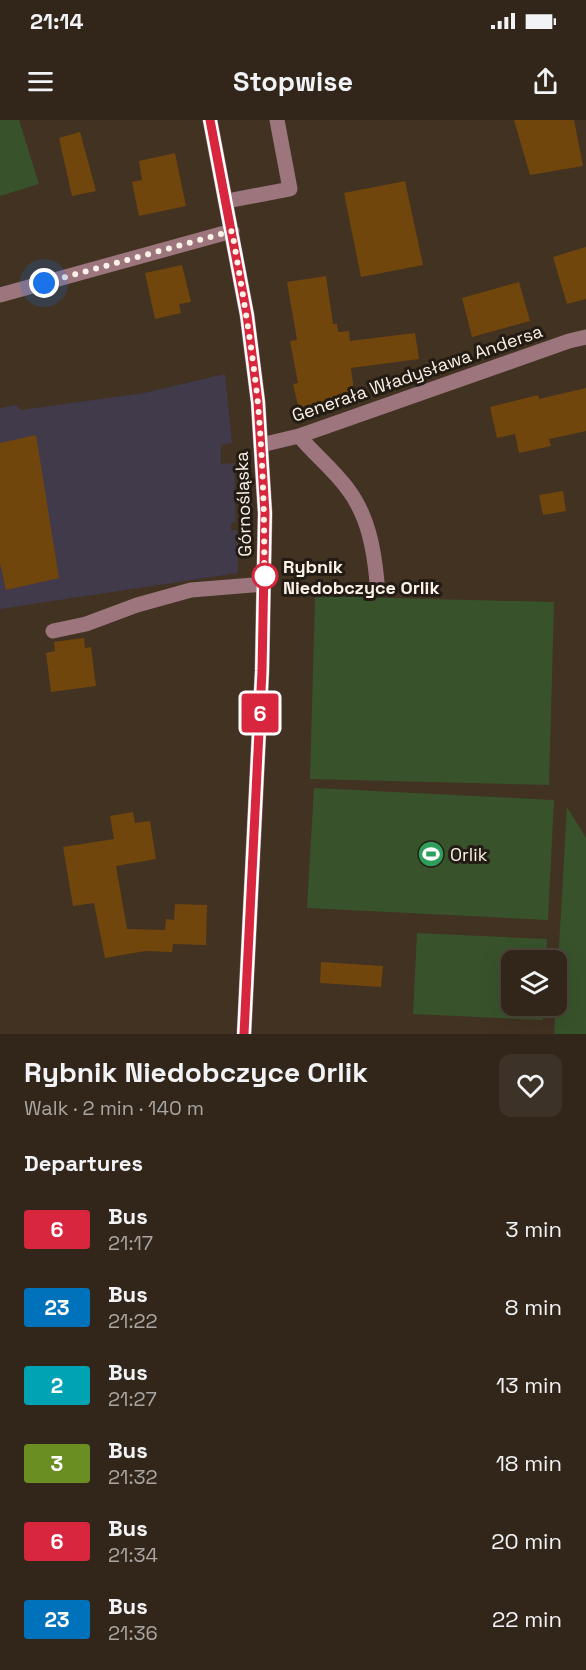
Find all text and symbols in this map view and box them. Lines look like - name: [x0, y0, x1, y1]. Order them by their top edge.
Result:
- text: 21:14: [30, 7, 84, 35]
- text: Stopwise: [233, 64, 353, 99]
- icon: menu: [24, 65, 57, 98]
- icon: share: [529, 65, 562, 98]
- your location: [29, 268, 59, 298]
- street label: Generała Władysława Andersa: [289, 319, 545, 427]
- street label: Górnośląska: [230, 451, 256, 557]
- place label: Rybnik Niedobczyce Orlik: [283, 555, 440, 599]
- marker: Rybnik Niedobczyce Orlik: [252, 563, 278, 589]
- line badge: 6: [240, 694, 280, 732]
- text: 6: [254, 700, 266, 727]
- sports icon: Orlik: [416, 839, 446, 869]
- place label: Orlik: [450, 843, 488, 866]
- map controls: [501, 950, 567, 1016]
- button: layers: [501, 950, 567, 1016]
- text: Rybnik Niedobczyce Orlik: [24, 1054, 368, 1090]
- button: heart: [499, 1054, 562, 1117]
- text: Walk · 2 min · 140 m: [24, 1095, 204, 1121]
- text: Departures: [24, 1149, 143, 1177]
- text: Bus: [108, 1202, 148, 1230]
- text: 3 min: [505, 1215, 562, 1243]
- text: 6: [51, 1216, 63, 1243]
- text: 21:17: [108, 1230, 153, 1256]
- text: Bus: [108, 1280, 148, 1308]
- text: 8 min: [505, 1293, 562, 1321]
- text: 23: [44, 1294, 70, 1321]
- text: 21:22: [108, 1308, 158, 1334]
- text: Bus: [108, 1358, 148, 1386]
- text: 13 min: [496, 1371, 562, 1399]
- text: 2: [51, 1372, 63, 1399]
- text: 21:27: [108, 1386, 157, 1412]
- text: Bus: [108, 1436, 148, 1464]
- text: 18 min: [496, 1449, 562, 1477]
- text: 3: [51, 1450, 63, 1477]
- text: 21:32: [108, 1464, 158, 1490]
- text: Bus: [108, 1514, 148, 1542]
- text: 20 min: [491, 1527, 562, 1555]
- text: 6: [51, 1528, 63, 1555]
- text: 21:34: [108, 1542, 158, 1568]
- text: Bus: [108, 1592, 148, 1620]
- text: 22 min: [492, 1605, 562, 1633]
- text: 23: [44, 1606, 70, 1633]
- text: 21:36: [108, 1620, 158, 1646]

